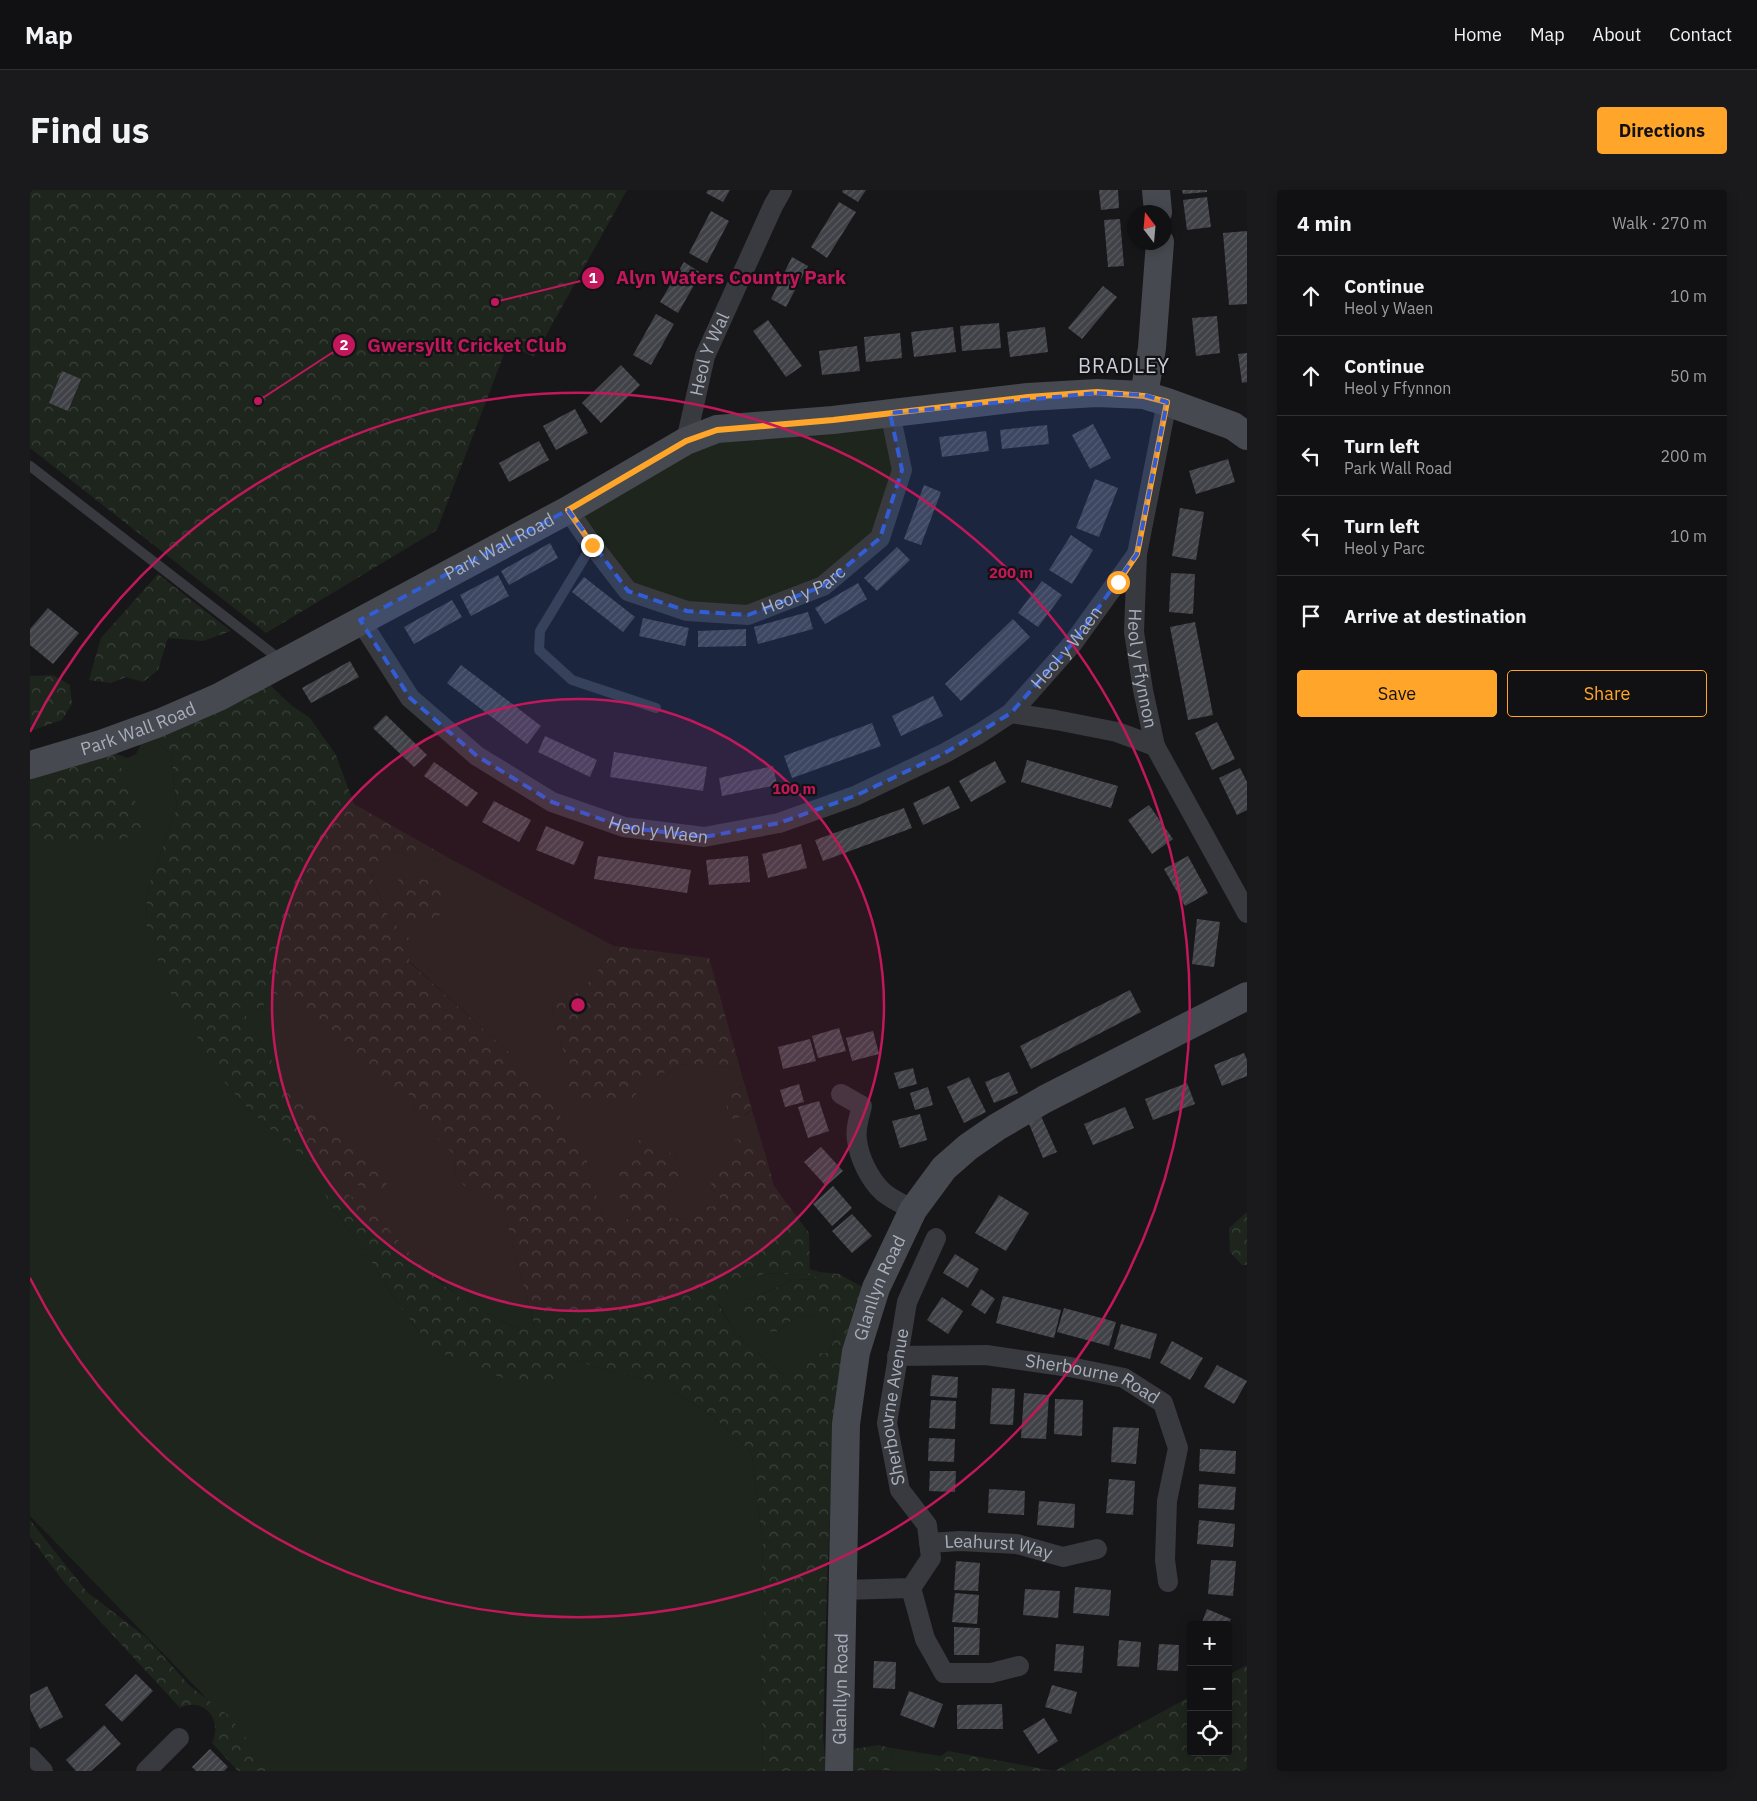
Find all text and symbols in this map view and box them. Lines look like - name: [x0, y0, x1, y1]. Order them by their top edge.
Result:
- text: Map: [25, 19, 73, 51]
- text: Home: [1454, 23, 1502, 46]
- text: Map: [1530, 23, 1565, 46]
- text: About: [1593, 23, 1641, 46]
- text: Contact: [1669, 23, 1732, 46]
- text: Find us: [30, 107, 149, 153]
- button: Directions: [1597, 107, 1727, 154]
- north arrow: [1127, 205, 1172, 250]
- text: 4 min: [1297, 209, 1352, 237]
- text: Walk · 270 m: [1612, 213, 1707, 233]
- callout: Alyn Waters Country Park: [581, 261, 856, 295]
- text: Alyn Waters Country Park: [616, 265, 846, 289]
- text: 1: [588, 268, 598, 287]
- text: Continue: [1344, 274, 1424, 298]
- icon: ahead: [1297, 282, 1325, 310]
- text: 10 m: [1670, 286, 1707, 306]
- text: Heol y Waen: [1344, 298, 1433, 318]
- street label: Heol Y Wal: [684, 309, 734, 398]
- callout: Gwersyllt Cricket Club: [332, 328, 576, 362]
- text: Gwersyllt Cricket Club: [367, 333, 567, 357]
- text: 2: [339, 335, 349, 354]
- district label: BRADLEY: [1078, 352, 1170, 379]
- text: Continue: [1344, 354, 1424, 378]
- icon: ahead: [1297, 362, 1325, 390]
- text: 50 m: [1670, 366, 1707, 386]
- text: Heol y Ffynnon: [1344, 378, 1451, 398]
- text: Turn left: [1344, 434, 1420, 458]
- icon: left: [1297, 442, 1325, 470]
- text: 200 m: [1660, 446, 1707, 466]
- text: Park Wall Road: [1344, 458, 1452, 478]
- street label: Park Wall Road: [440, 508, 558, 585]
- text: Turn left: [1344, 514, 1420, 538]
- icon: left: [1297, 522, 1325, 550]
- text: 10 m: [1670, 526, 1707, 546]
- route end: [581, 534, 604, 557]
- text: Heol y Parc: [1344, 538, 1425, 558]
- street label: Heol y Parc: [758, 560, 850, 620]
- text: 200 m: [989, 563, 1033, 582]
- route start: [1107, 571, 1130, 594]
- street label: Heol y Waen: [1026, 601, 1107, 694]
- icon: arrive: [1297, 602, 1325, 630]
- text: Arrive at destination: [1344, 604, 1527, 628]
- street label: Heol y Ffynnon: [1123, 608, 1163, 730]
- button: Save: [1297, 670, 1497, 717]
- button: Share: [1507, 670, 1707, 717]
- street label: Park Wall Road: [78, 696, 199, 760]
- text: 100 m: [772, 779, 816, 798]
- street label: Heol y Waen: [605, 810, 710, 848]
- centre of rings: [569, 996, 587, 1014]
- street label: Glanllyn Road: [848, 1231, 910, 1343]
- street label: Sherbourne Avenue: [874, 1326, 913, 1487]
- street label: Sherbourne Road: [1024, 1349, 1164, 1409]
- street label: Leahurst Way: [944, 1529, 1055, 1564]
- map controls: [1187, 1621, 1232, 1756]
- button: +: [1187, 1621, 1232, 1666]
- street label: Glanllyn Road: [828, 1633, 853, 1745]
- button: −: [1187, 1666, 1232, 1711]
- button: locate: [1187, 1711, 1232, 1756]

